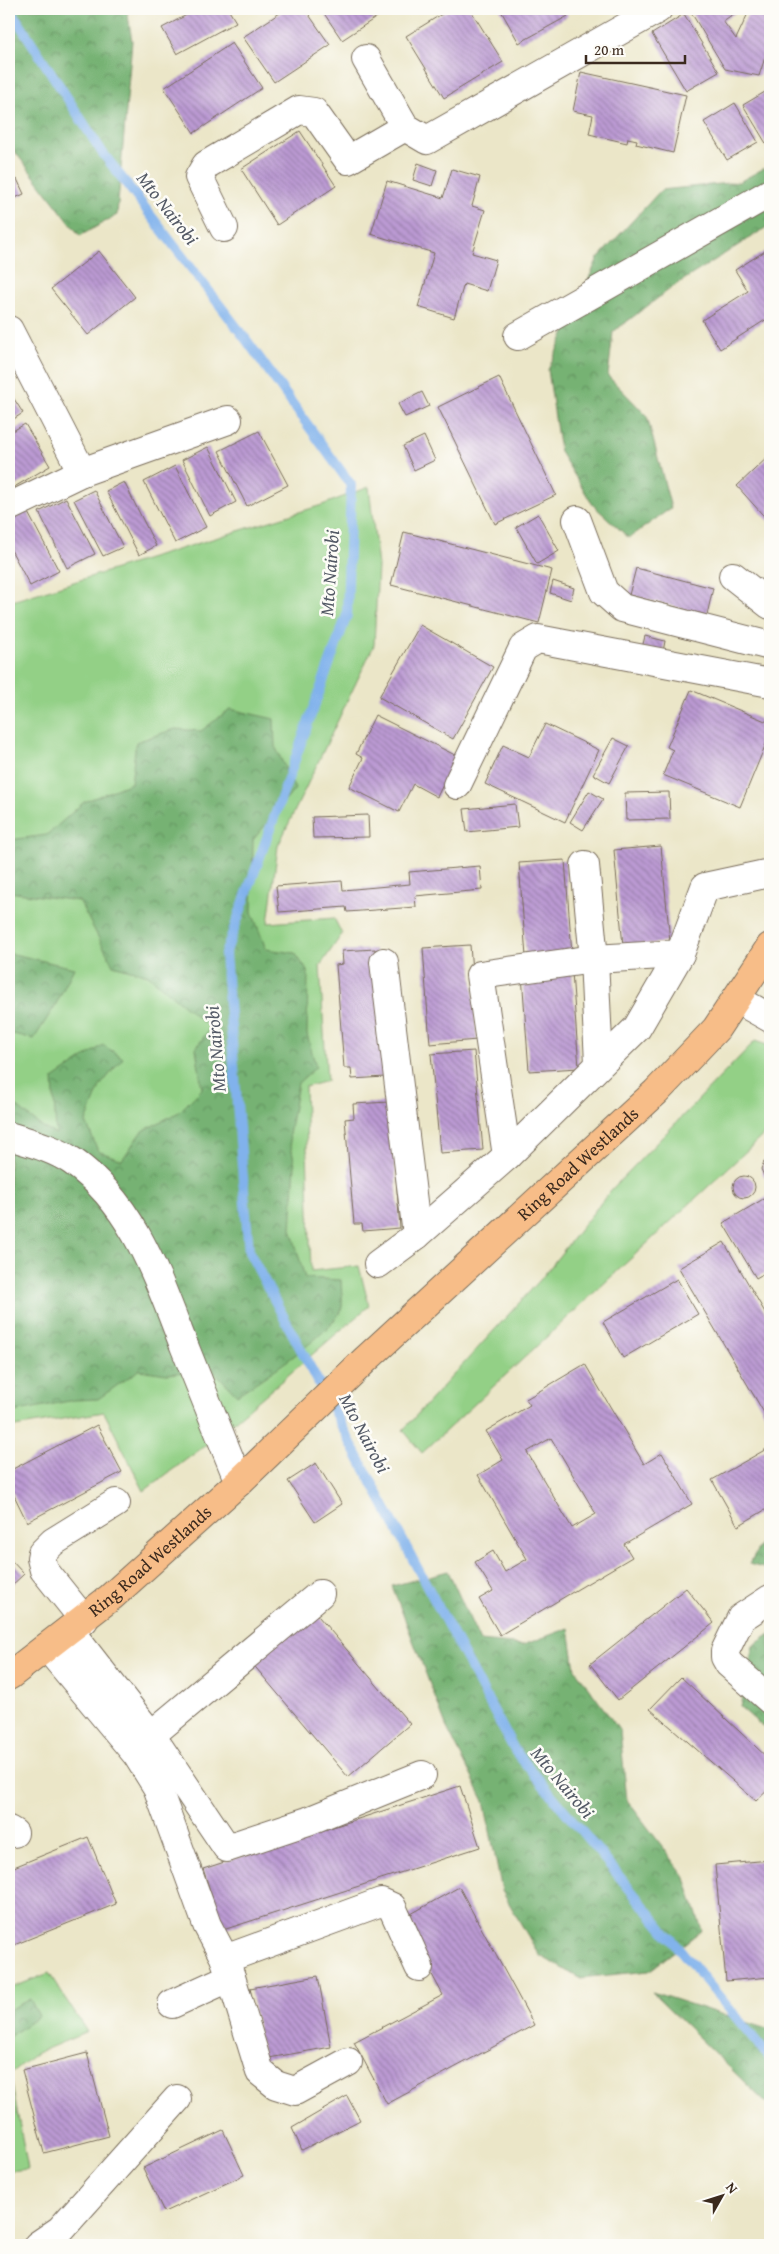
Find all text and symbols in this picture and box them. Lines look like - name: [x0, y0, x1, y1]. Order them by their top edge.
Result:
- scale bar: [586, 32, 685, 64]
- text: 20 m: [594, 39, 625, 60]
- water label: Mto Nairobi: [130, 165, 206, 251]
- water label: Mto Nairobi: [312, 529, 346, 617]
- water label: Mto Nairobi: [197, 1005, 233, 1093]
- street label: Ring Road Westlands: [511, 1100, 645, 1227]
- water label: Mto Nairobi: [332, 1388, 398, 1478]
- street label: Ring Road Westlands: [82, 1499, 218, 1623]
- water label: Mto Nairobi: [524, 1740, 602, 1824]
- north arrow: [696, 2172, 746, 2222]
- text: N: [721, 2178, 743, 2198]

